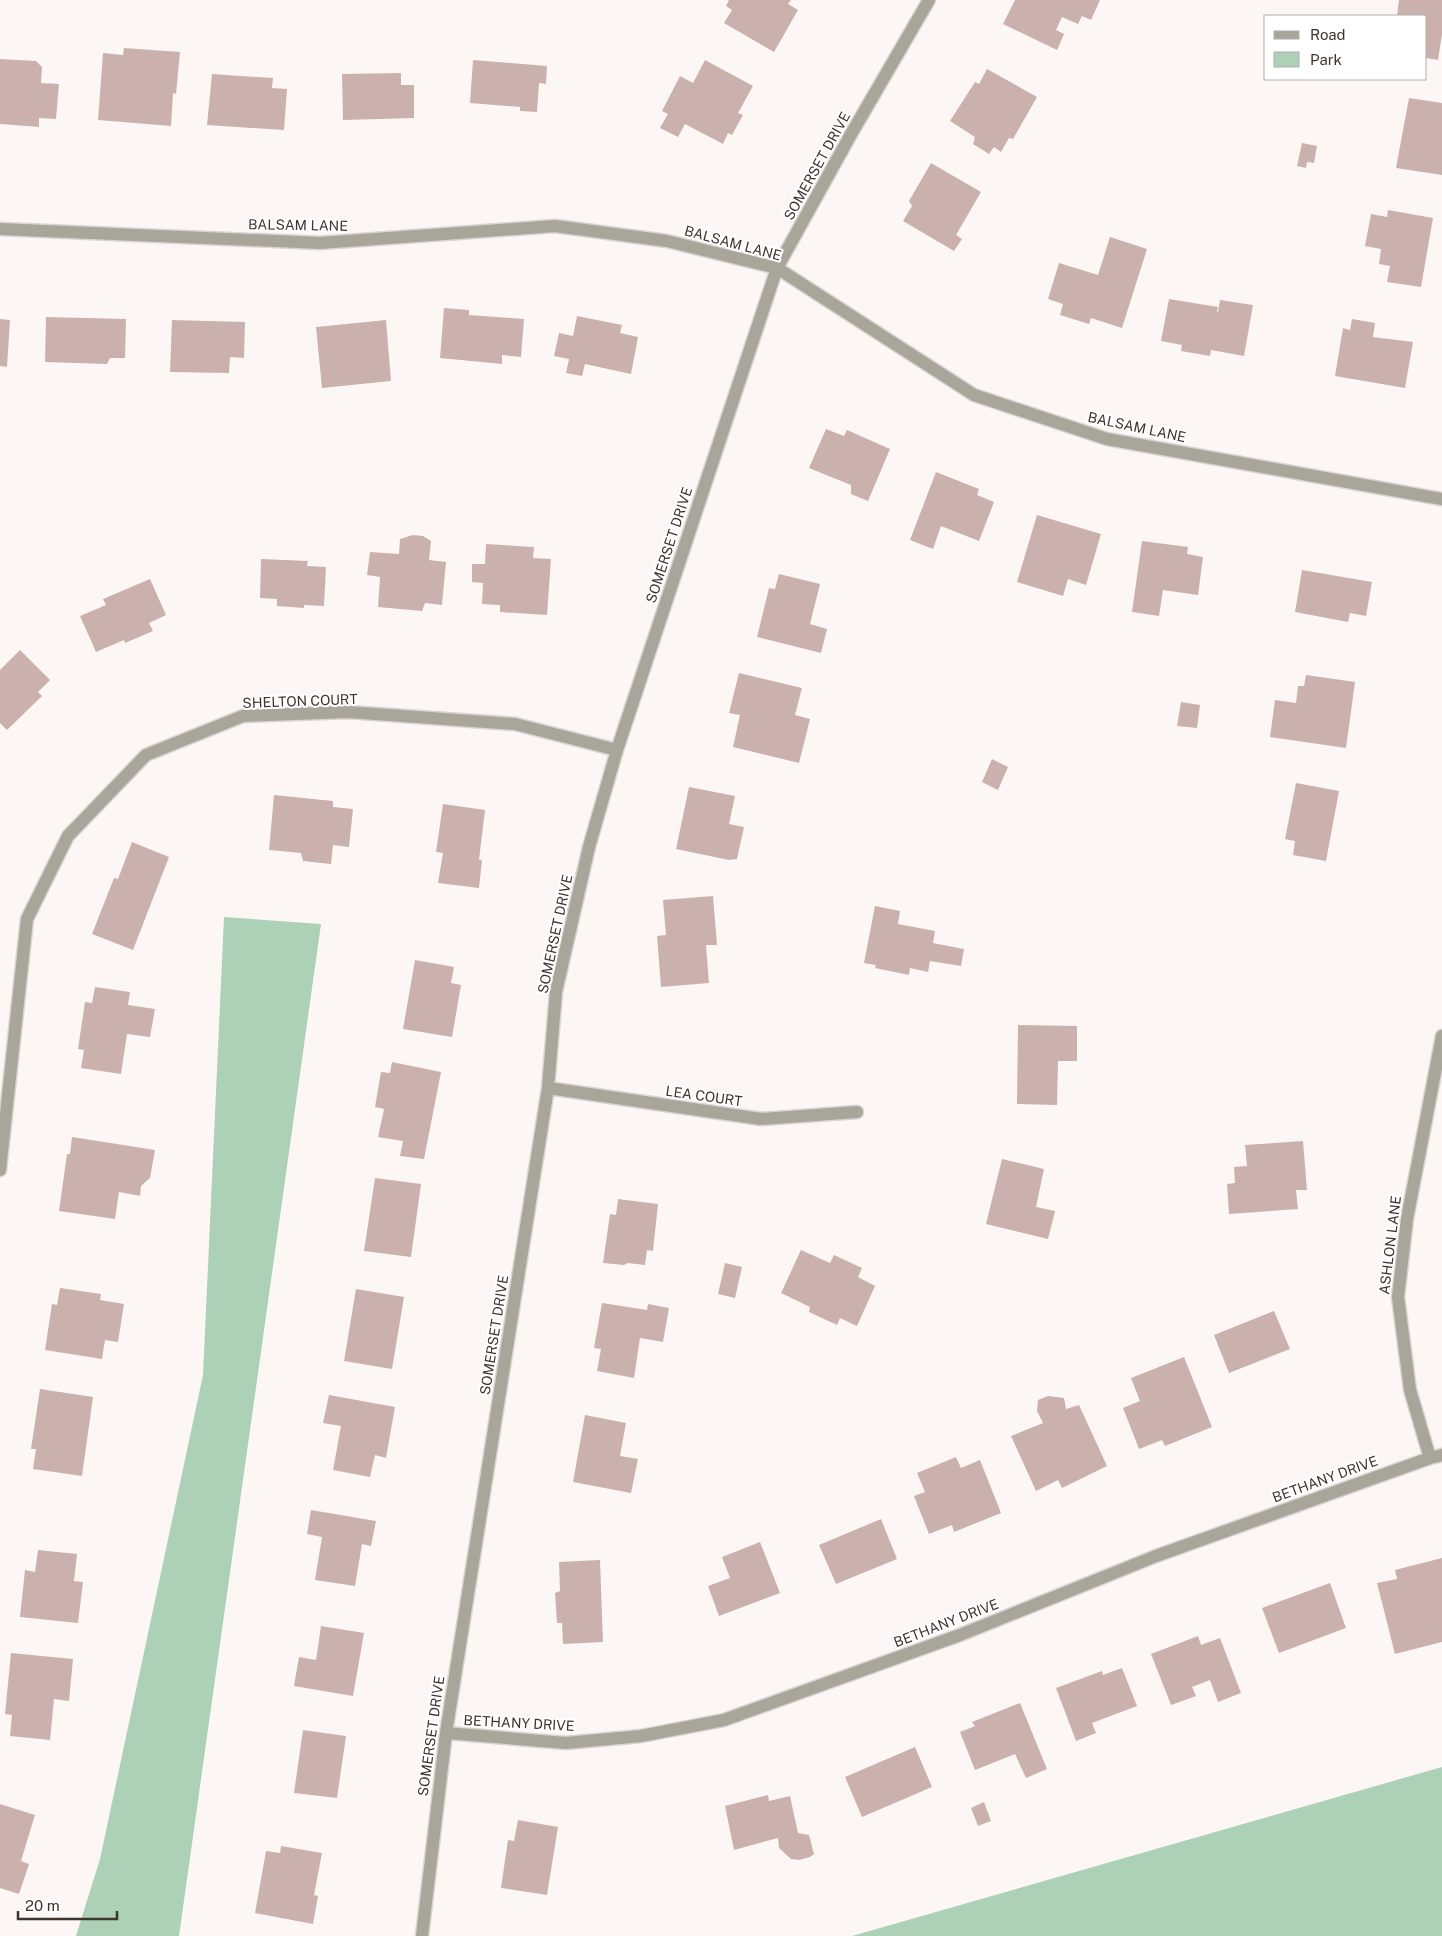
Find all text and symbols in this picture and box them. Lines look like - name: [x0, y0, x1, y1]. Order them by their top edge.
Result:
- legend: [1264, 15, 1427, 80]
- text: Road: [1310, 26, 1346, 43]
- text: Park: [1310, 51, 1342, 68]
- street label: SOMERSET DRIVE: [781, 109, 853, 223]
- street label: BALSAM LANE: [248, 216, 348, 234]
- street label: BALSAM LANE: [683, 222, 783, 264]
- street label: BALSAM LANE: [1086, 409, 1188, 445]
- street label: SOMERSET DRIVE: [643, 485, 695, 605]
- street label: SHELTON COURT: [242, 691, 358, 711]
- street label: SOMERSET DRIVE: [535, 873, 575, 995]
- street label: LEA COURT: [665, 1083, 743, 1109]
- street label: ASHLON LANE: [1376, 1195, 1404, 1295]
- street label: SOMERSET DRIVE: [477, 1274, 511, 1396]
- street label: BETHANY DRIVE: [1270, 1453, 1380, 1505]
- street label: BETHANY DRIVE: [891, 1596, 1001, 1650]
- street label: SOMERSET DRIVE: [415, 1675, 447, 1797]
- street label: BETHANY DRIVE: [463, 1712, 575, 1734]
- scale bar: [18, 1888, 116, 1920]
- text: 20 m: [25, 1897, 60, 1914]

